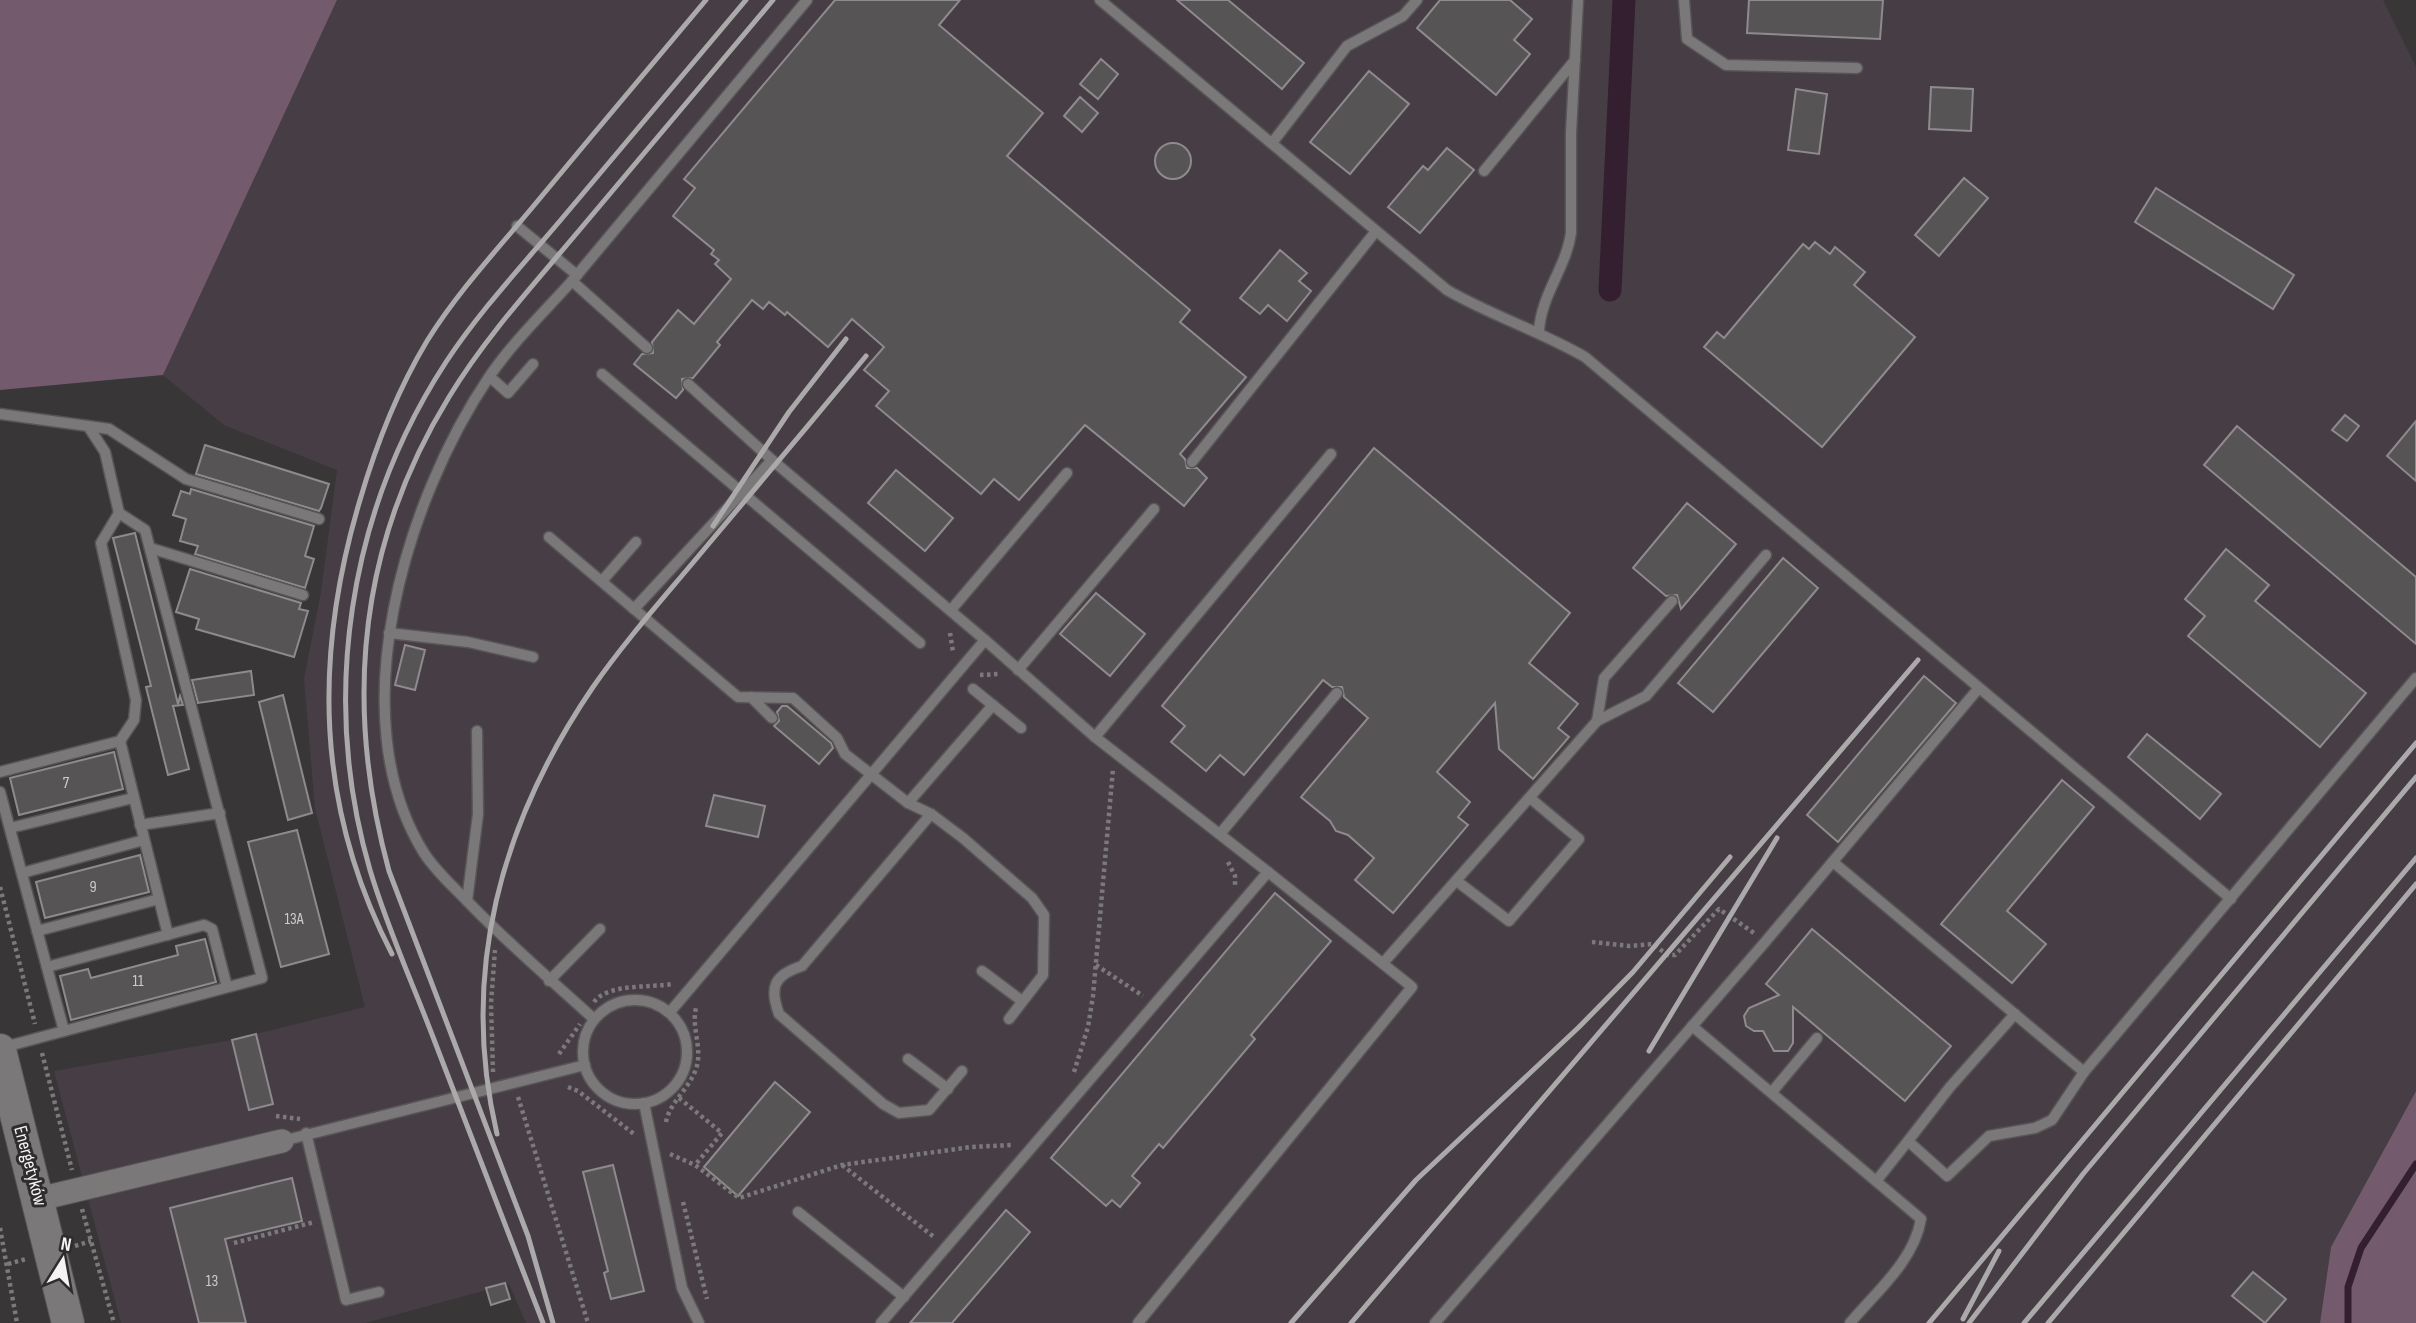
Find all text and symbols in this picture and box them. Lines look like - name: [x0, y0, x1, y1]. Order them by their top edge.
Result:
- house number: 7: [63, 774, 70, 793]
- house number: 9: [89, 878, 97, 897]
- house number: 13A: [284, 910, 304, 929]
- house number: 11: [132, 972, 144, 991]
- street label: Energetyków: [8, 1123, 52, 1209]
- north arrow: [28, 1225, 98, 1295]
- text: N: [59, 1233, 73, 1257]
- house number: 13: [206, 1272, 218, 1291]

